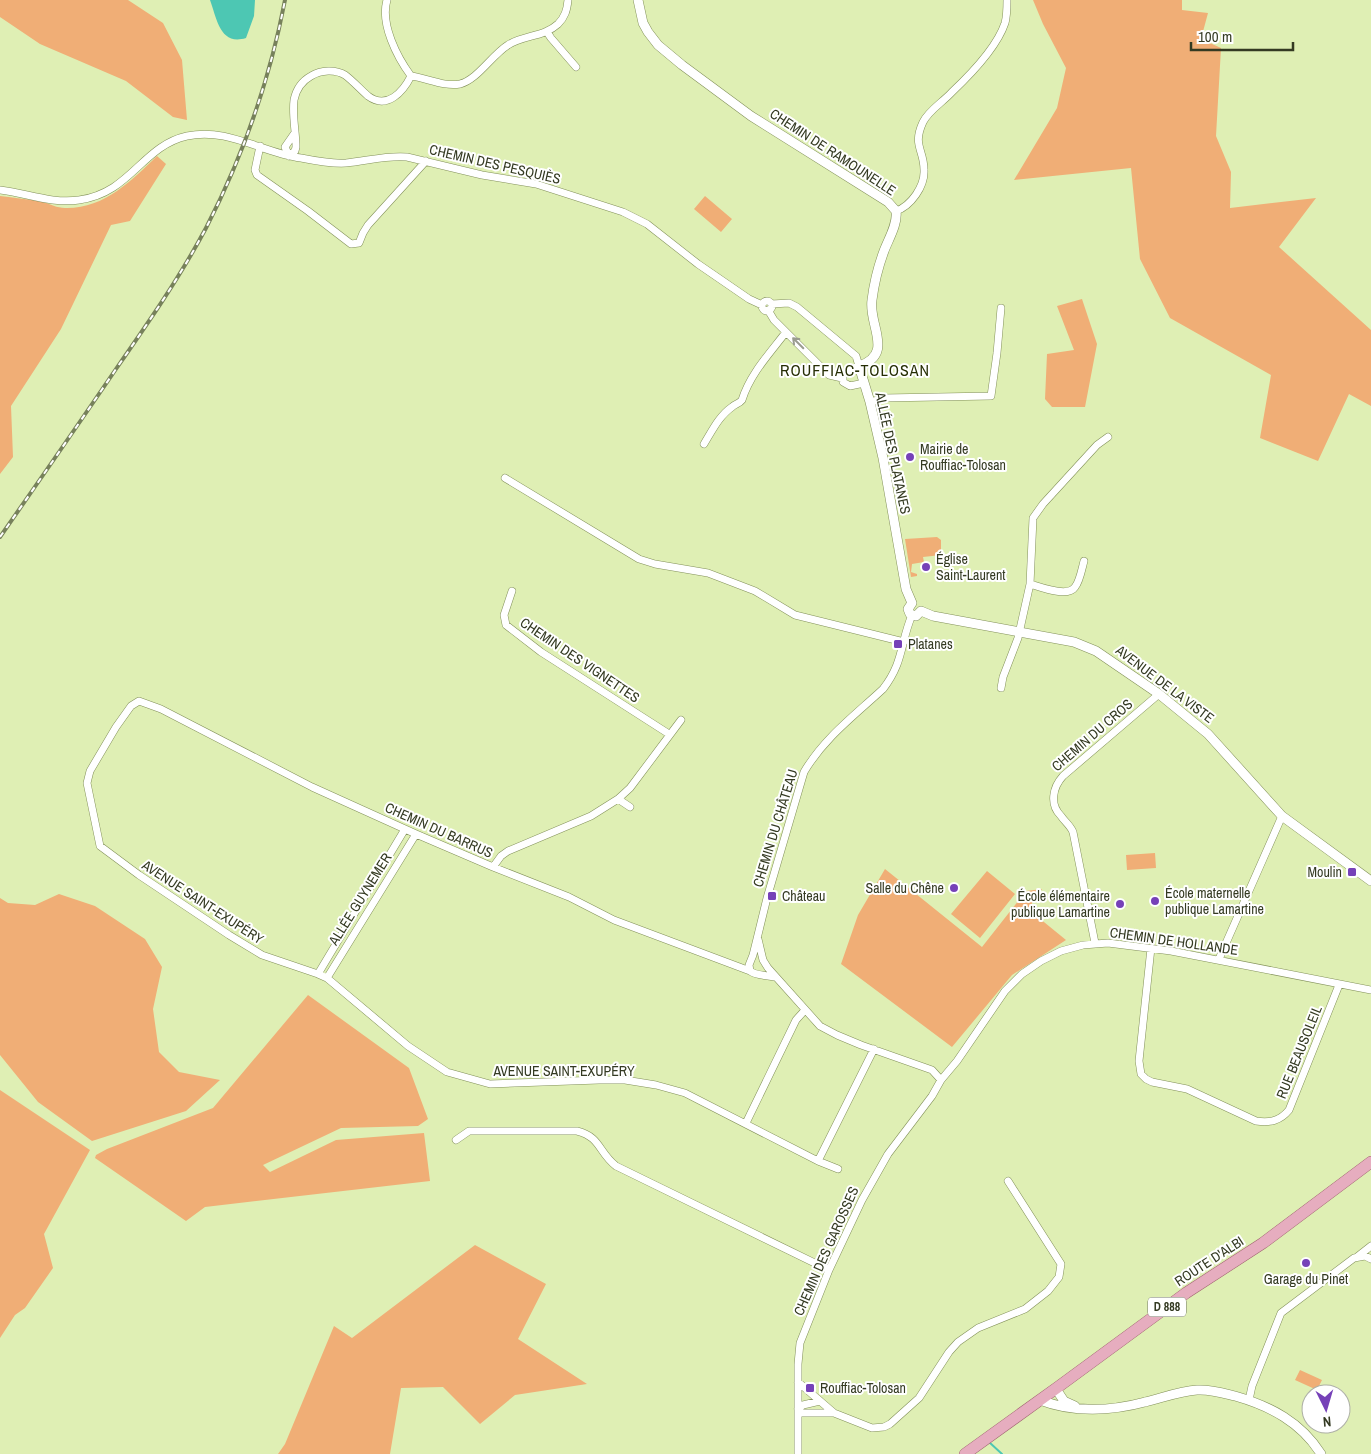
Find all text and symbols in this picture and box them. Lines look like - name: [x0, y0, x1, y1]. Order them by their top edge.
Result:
- scale bar: [1191, 20, 1294, 52]
- text: 100 m: [1198, 26, 1232, 47]
- street label: CHEMIN DE RAMOUNELLE: [767, 104, 899, 200]
- street label: CHEMIN DES PESQUIÈS: [428, 140, 563, 188]
- one-way arrow: [792, 337, 804, 349]
- district label: ROUFFIAC-TOLOSAN: [780, 359, 930, 381]
- street label: ALLÉE DES PLATANES: [871, 389, 915, 516]
- place label: Mairie de Rouffiac-Tolosan: [920, 440, 1006, 474]
- marker: Mairie de Rouffiac-Tolosan: [904, 451, 916, 463]
- place label: Église Saint-Laurent: [936, 550, 1006, 584]
- marker: Église Saint-Laurent: [920, 561, 932, 573]
- street label: CHEMIN DES VIGNETTES: [517, 613, 643, 707]
- place label: Platanes: [908, 635, 953, 653]
- marker: Platanes: [892, 638, 904, 650]
- street label: AVENUE DE LA VISTE: [1111, 641, 1218, 727]
- street label: CHEMIN DU CROS: [1048, 695, 1136, 775]
- street label: CHEMIN DU CHÂTEAU: [749, 767, 801, 889]
- street label: CHEMIN DU BARRUS: [382, 798, 496, 862]
- street label: ALLÉE GUYNEMER: [324, 850, 396, 949]
- street label: AVENUE SAINT-EXUPÉRY: [138, 855, 267, 948]
- place label: Moulin: [1308, 863, 1342, 881]
- marker: Moulin: [1346, 866, 1358, 878]
- place label: Salle du Chêne: [866, 879, 944, 897]
- marker: Salle du Chêne: [948, 882, 960, 894]
- place label: École maternelle publique Lamartine: [1165, 884, 1264, 918]
- place label: Château: [782, 887, 825, 905]
- place label: École élémentaire publique Lamartine: [1011, 887, 1110, 921]
- marker: Château: [766, 890, 778, 902]
- marker: École maternelle publique Lamartine: [1149, 895, 1161, 907]
- marker: École élémentaire publique Lamartine: [1114, 898, 1126, 910]
- street label: CHEMIN DE HOLLANDE: [1109, 923, 1239, 959]
- street label: RUE BEAUSOLEIL: [1272, 1002, 1326, 1101]
- street label: AVENUE SAINT-EXUPÉRY: [492, 1062, 635, 1080]
- street label: CHEMIN DES GAROSSES: [789, 1183, 863, 1318]
- street label: ROUTE D'ALBI: [1171, 1232, 1247, 1290]
- marker: Garage du Pinet: [1300, 1257, 1312, 1269]
- place label: Garage du Pinet: [1264, 1270, 1348, 1288]
- road number: D 888: [1148, 1298, 1186, 1316]
- place label: Rouffiac-Tolosan: [820, 1379, 906, 1397]
- marker: Rouffiac-Tolosan: [804, 1382, 816, 1394]
- north arrow: [1301, 1384, 1351, 1434]
- text: N: [1322, 1413, 1332, 1431]

